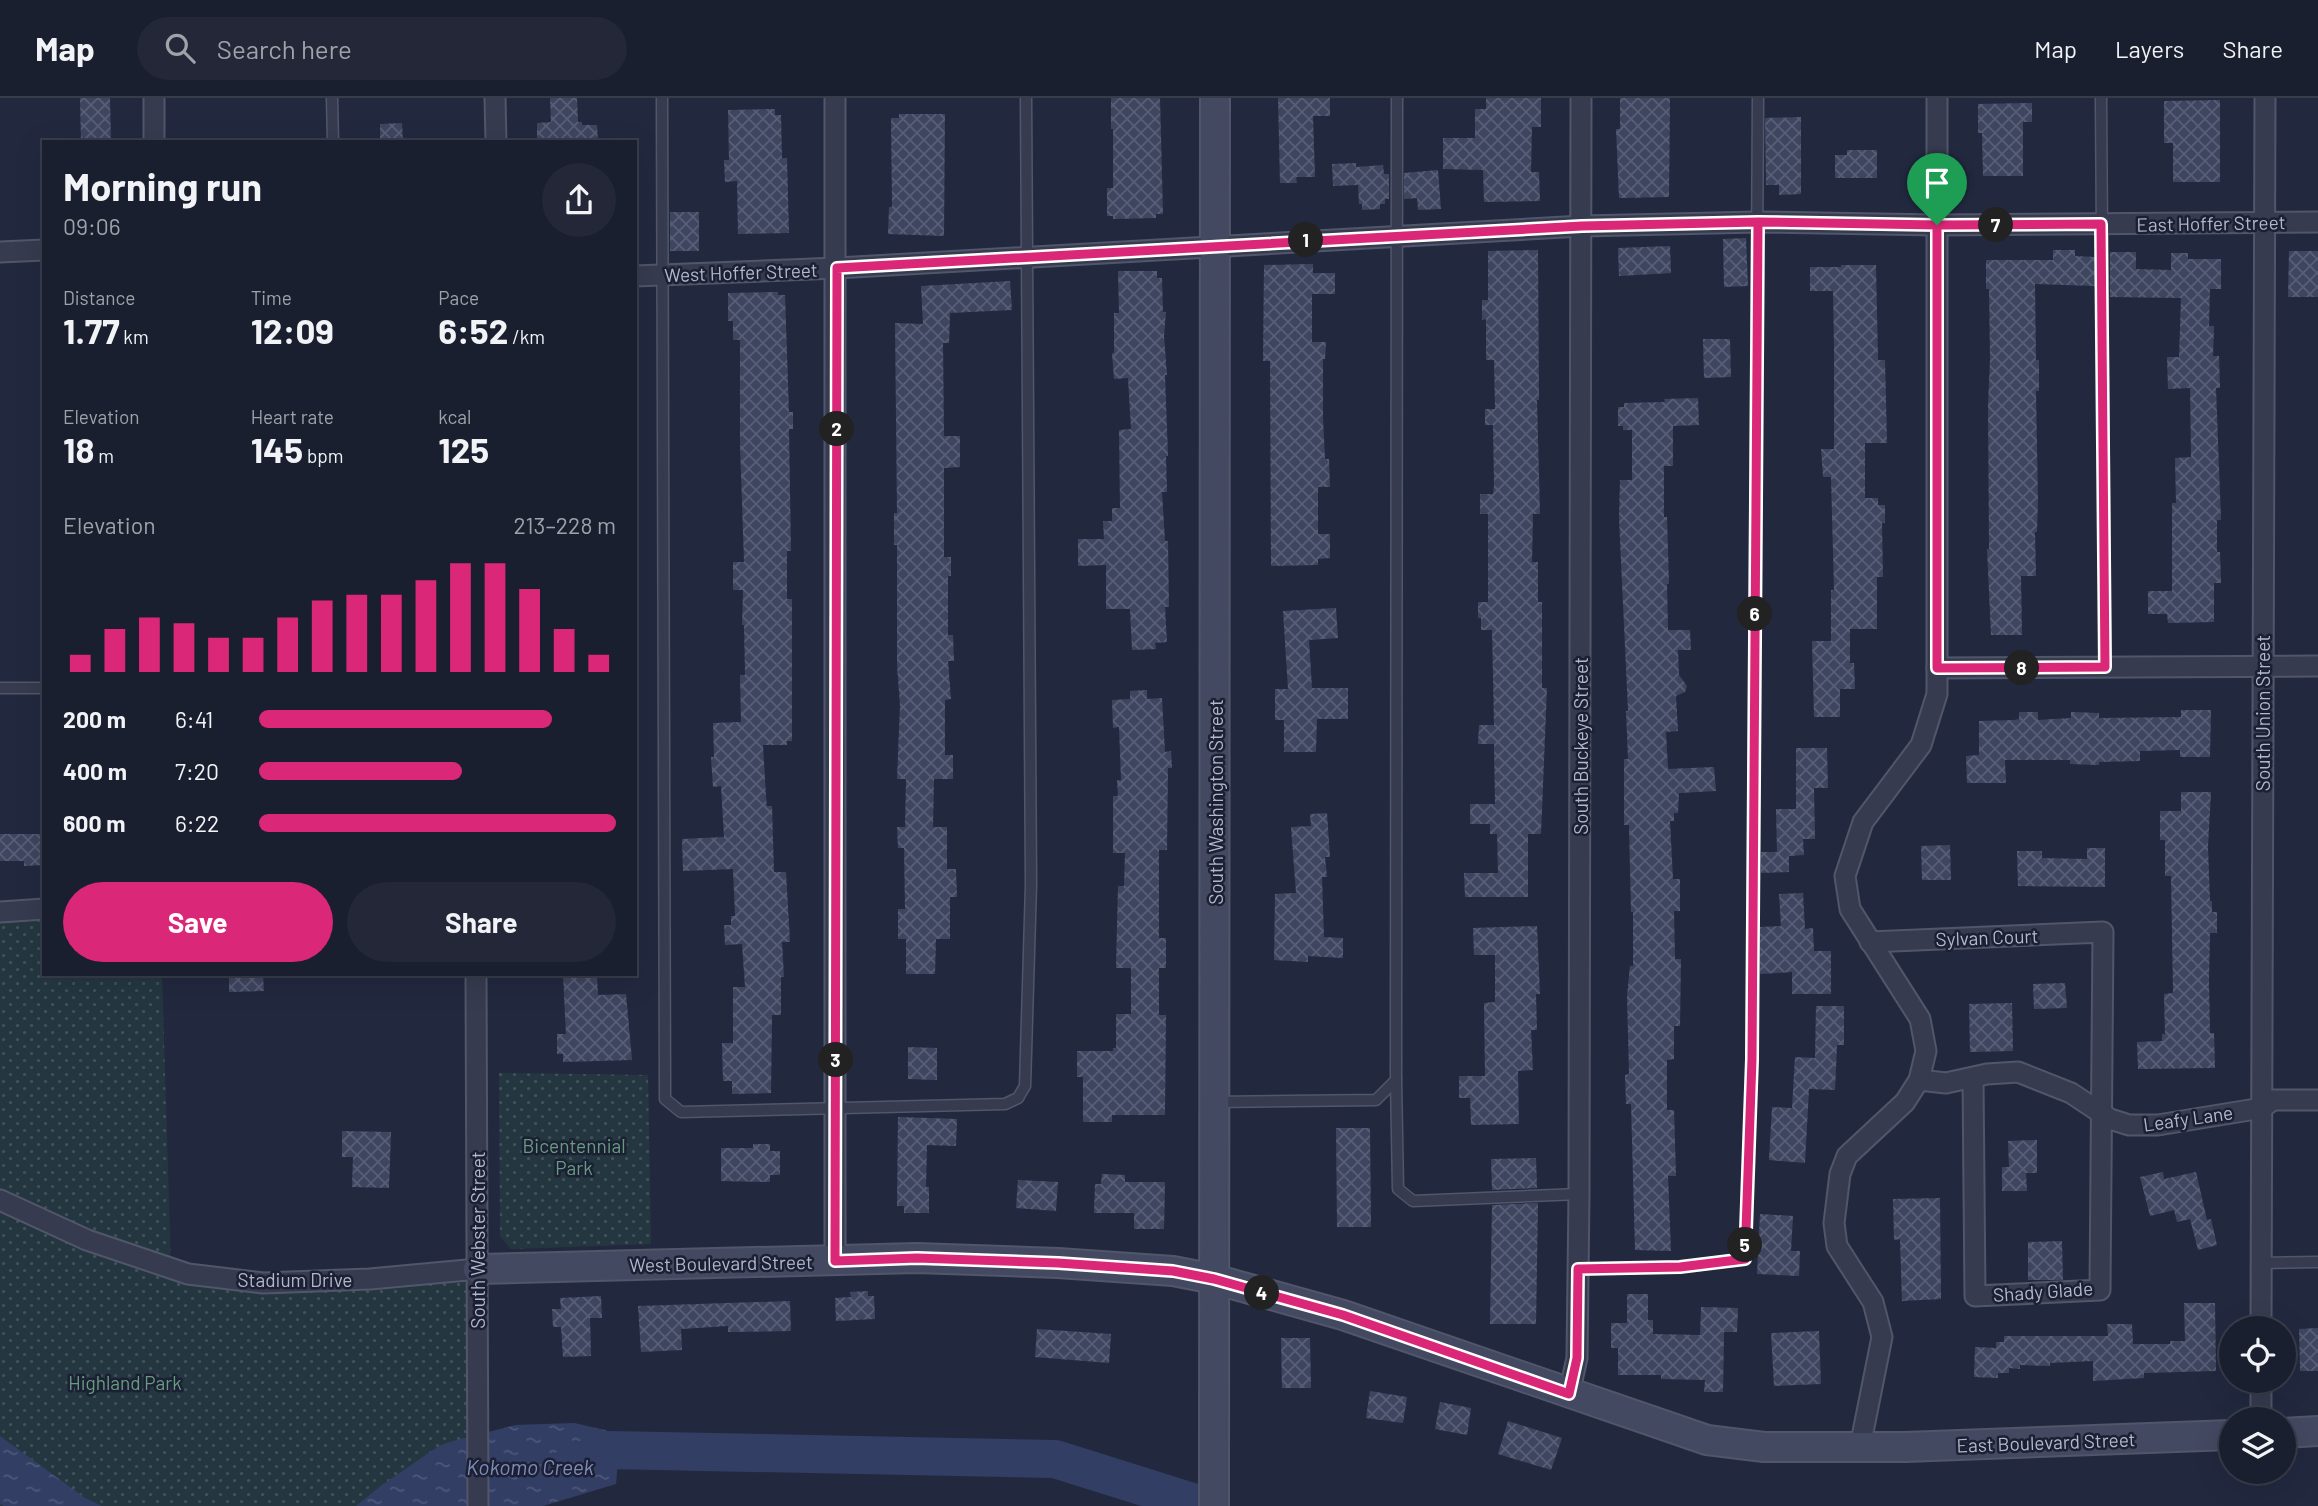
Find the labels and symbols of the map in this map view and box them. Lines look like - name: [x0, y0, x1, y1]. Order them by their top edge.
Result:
- pin: [1907, 153, 1967, 225]
- pin: 7: [1979, 208, 2014, 242]
- street label: East Hoffer Street: [2136, 210, 2286, 236]
- pin: 1: [1288, 222, 1324, 258]
- street label: West Hoffer Street: [664, 258, 818, 286]
- pin: 2: [820, 412, 854, 446]
- pin: 6: [1738, 596, 1772, 632]
- street label: South Union Street: [2251, 635, 2274, 791]
- pin: 8: [2004, 650, 2039, 686]
- street label: South Buckeye Street: [1569, 657, 1592, 835]
- street label: South Washington Street: [1204, 699, 1227, 905]
- street label: Sylvan Court: [1935, 924, 2039, 950]
- pin: 3: [818, 1042, 854, 1077]
- street label: Leafy Lane: [2142, 1100, 2234, 1136]
- park label: Bicentennial Park: [522, 1134, 626, 1179]
- street label: South Webster Street: [466, 1151, 489, 1329]
- pin: 5: [1728, 1228, 1762, 1262]
- street label: West Boulevard Street: [629, 1250, 813, 1276]
- street label: Stadium Drive: [238, 1268, 352, 1291]
- pin: 4: [1244, 1276, 1280, 1310]
- street label: Shady Glade: [1992, 1276, 2094, 1306]
- park label: Highland Park: [68, 1371, 182, 1394]
- street label: East Boulevard Street: [1956, 1427, 2136, 1457]
- water label: Kokomo Creek: [466, 1454, 595, 1479]

